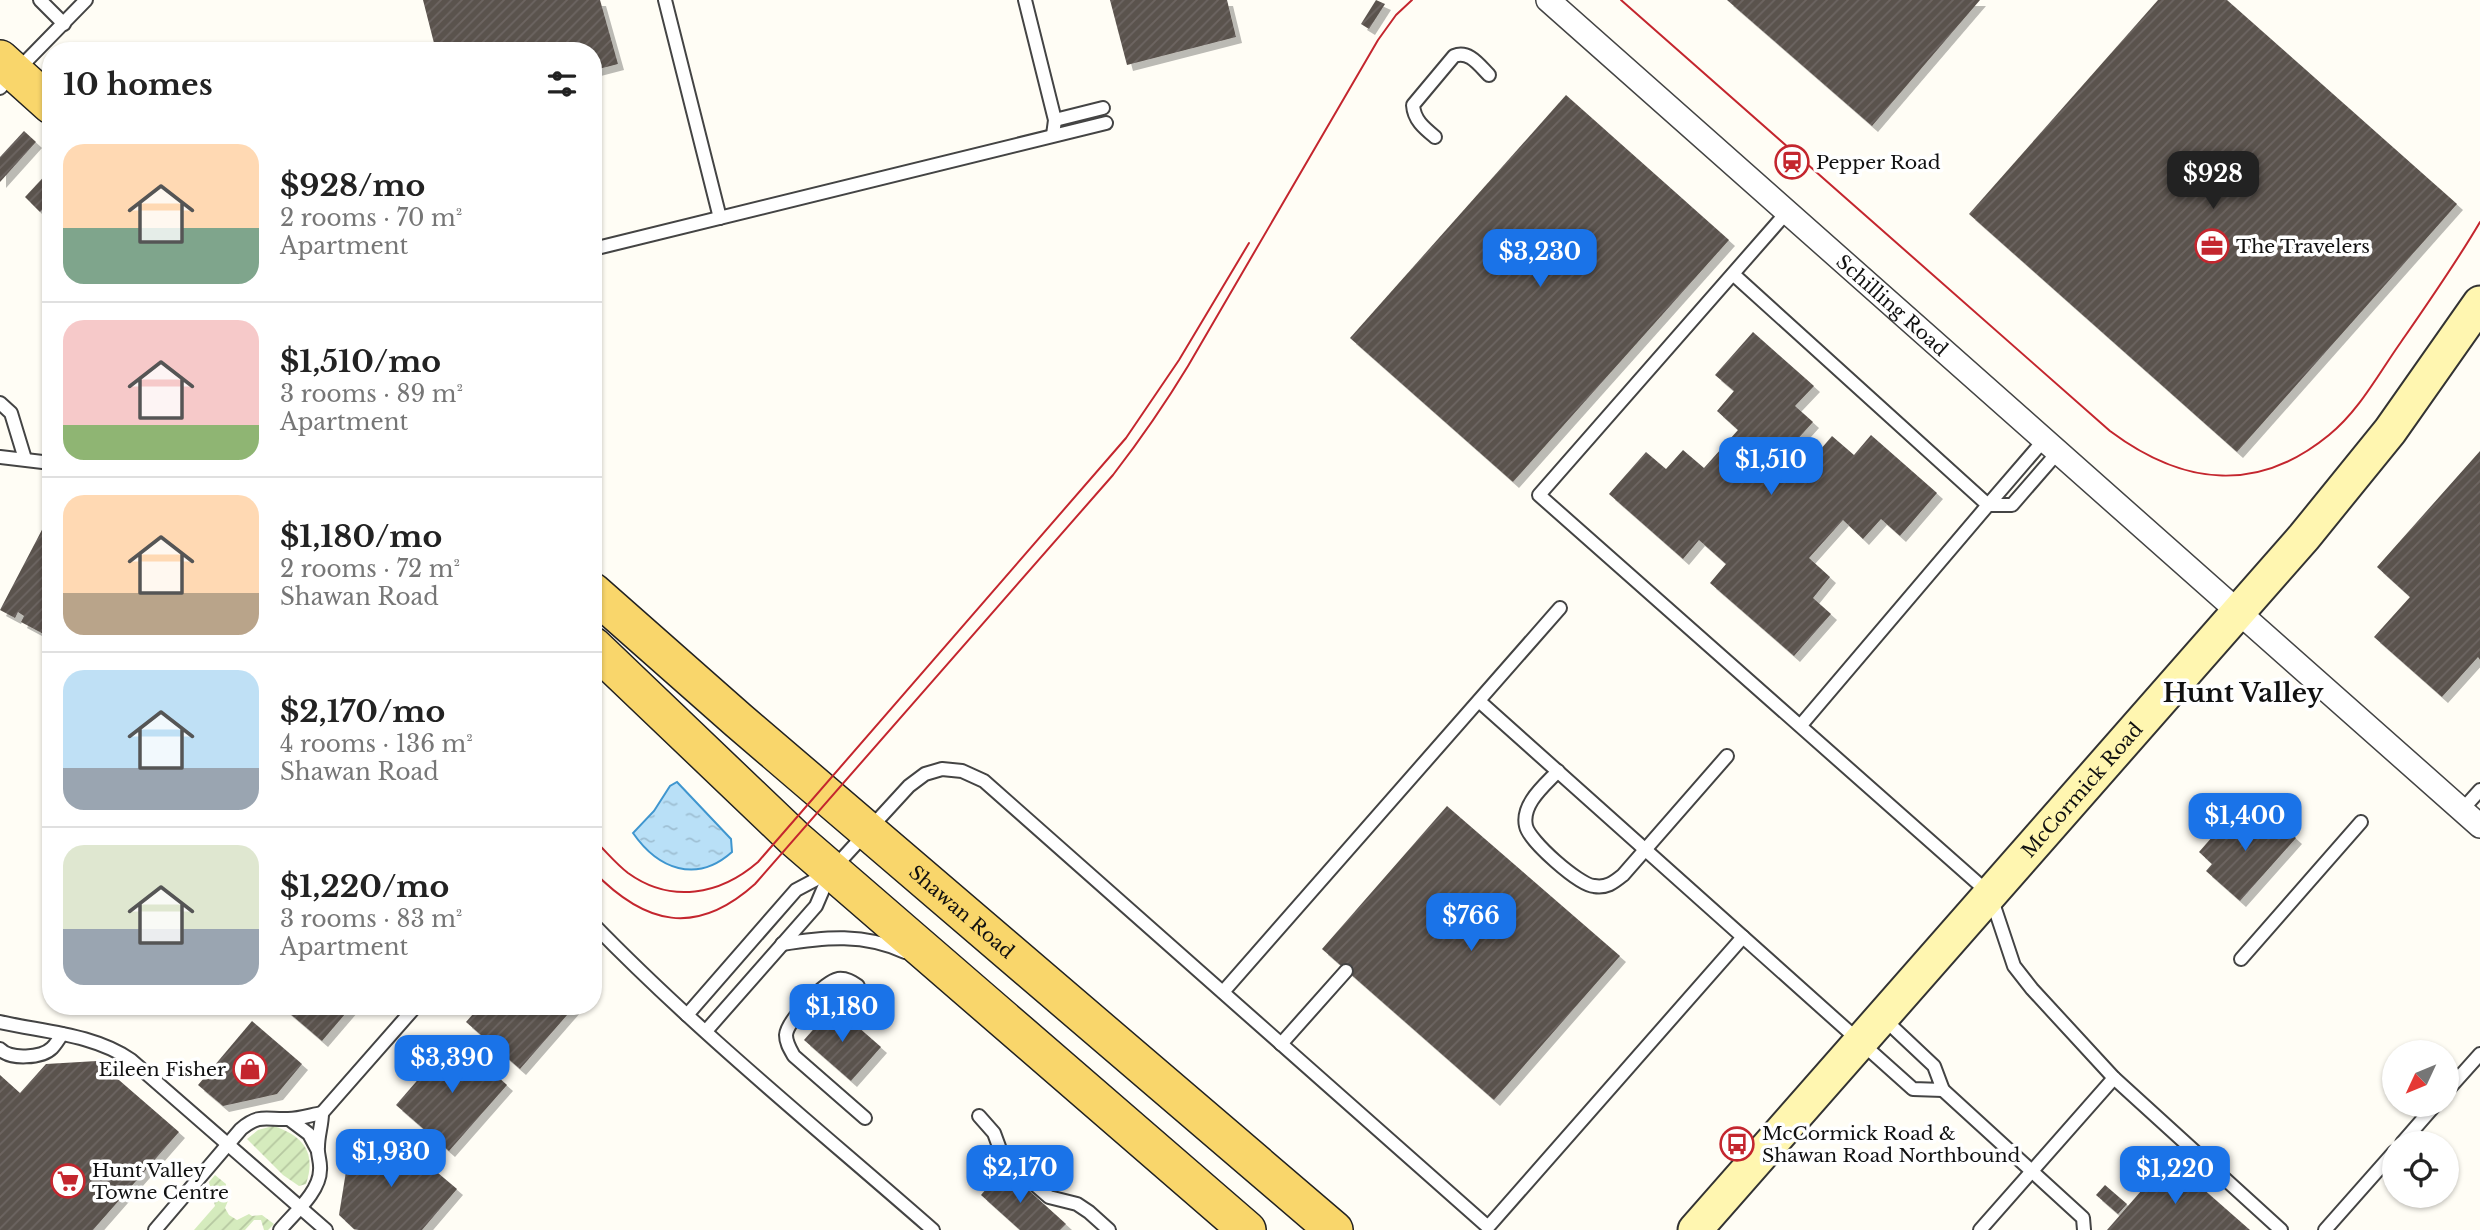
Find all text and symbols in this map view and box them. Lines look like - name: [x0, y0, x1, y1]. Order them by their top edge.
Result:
- icon: filters: [543, 65, 581, 103]
- text: 10 homes: [63, 66, 213, 103]
- station icon: Pepper Road: [1773, 143, 1811, 181]
- place label: Pepper Road: [1816, 151, 1941, 174]
- pin: $928: [2172, 152, 2254, 211]
- text: $928: [2183, 160, 2243, 188]
- text: $928/mo: [280, 167, 425, 204]
- icon: home: [119, 172, 203, 256]
- text: 2 rooms · 70 m²: [280, 204, 462, 232]
- office icon: The Travelers: [2193, 227, 2231, 265]
- pin: $3,230: [1483, 230, 1597, 289]
- text: Apartment: [280, 232, 408, 260]
- place label: The Travelers: [2236, 235, 2370, 258]
- text: $3,230: [1499, 238, 1581, 266]
- street label: Schilling Road: [1832, 250, 1953, 361]
- text: $1,510/mo: [280, 343, 441, 380]
- icon: home: [119, 348, 203, 432]
- text: 3 rooms · 89 m²: [280, 380, 463, 408]
- text: Apartment: [280, 408, 408, 436]
- pin: $1,510: [1714, 438, 1828, 497]
- text: $1,510: [1735, 446, 1807, 474]
- text: $1,180/mo: [280, 518, 442, 555]
- icon: home: [119, 523, 203, 607]
- text: 2 rooms · 72 m²: [280, 555, 460, 583]
- text: Shawan Road: [280, 583, 439, 611]
- district label: Hunt Valley: [2163, 677, 2324, 709]
- text: $2,170/mo: [280, 693, 445, 730]
- icon: home: [119, 698, 203, 782]
- street label: McCormick Road: [2016, 718, 2147, 862]
- text: 4 rooms · 136 m²: [280, 730, 473, 758]
- text: Shawan Road: [280, 758, 439, 786]
- pin: $1,400: [2188, 794, 2302, 853]
- text: $1,400: [2205, 802, 2285, 830]
- street label: Shawan Road: [905, 860, 1019, 963]
- text: $1,220/mo: [280, 868, 449, 905]
- icon: home: [119, 873, 203, 957]
- pin: $766: [1430, 894, 1512, 953]
- text: $766: [1442, 902, 1500, 930]
- text: 3 rooms · 83 m²: [280, 905, 462, 933]
- text: Apartment: [280, 933, 408, 961]
- pin: $1,180: [785, 984, 899, 1044]
- text: $1,180: [806, 993, 878, 1021]
- pin: $3,390: [395, 1036, 509, 1095]
- north arrow: [2382, 1040, 2459, 1116]
- map controls: [2382, 1040, 2459, 1208]
- text: $3,390: [410, 1044, 494, 1072]
- shop icon: Eileen Fisher: [231, 1050, 269, 1088]
- place label: Eileen Fisher: [98, 1058, 226, 1081]
- place label: McCormick Road & Shawan Road Northbound: [1762, 1122, 2021, 1167]
- bus stop icon: McCormick Road & Shawan Road Northbound: [1718, 1125, 1756, 1163]
- pin: $1,930: [334, 1130, 448, 1189]
- button: locate: [2382, 1131, 2459, 1208]
- text: $1,930: [352, 1138, 430, 1166]
- pin: $2,170: [963, 1146, 1077, 1205]
- pin: $1,220: [2118, 1146, 2232, 1206]
- text: $2,170: [982, 1154, 1058, 1182]
- text: $1,220: [2136, 1155, 2214, 1183]
- place label: Hunt Valley Towne Centre: [92, 1159, 229, 1204]
- supermarket icon: Hunt Valley Towne Centre: [49, 1162, 87, 1200]

